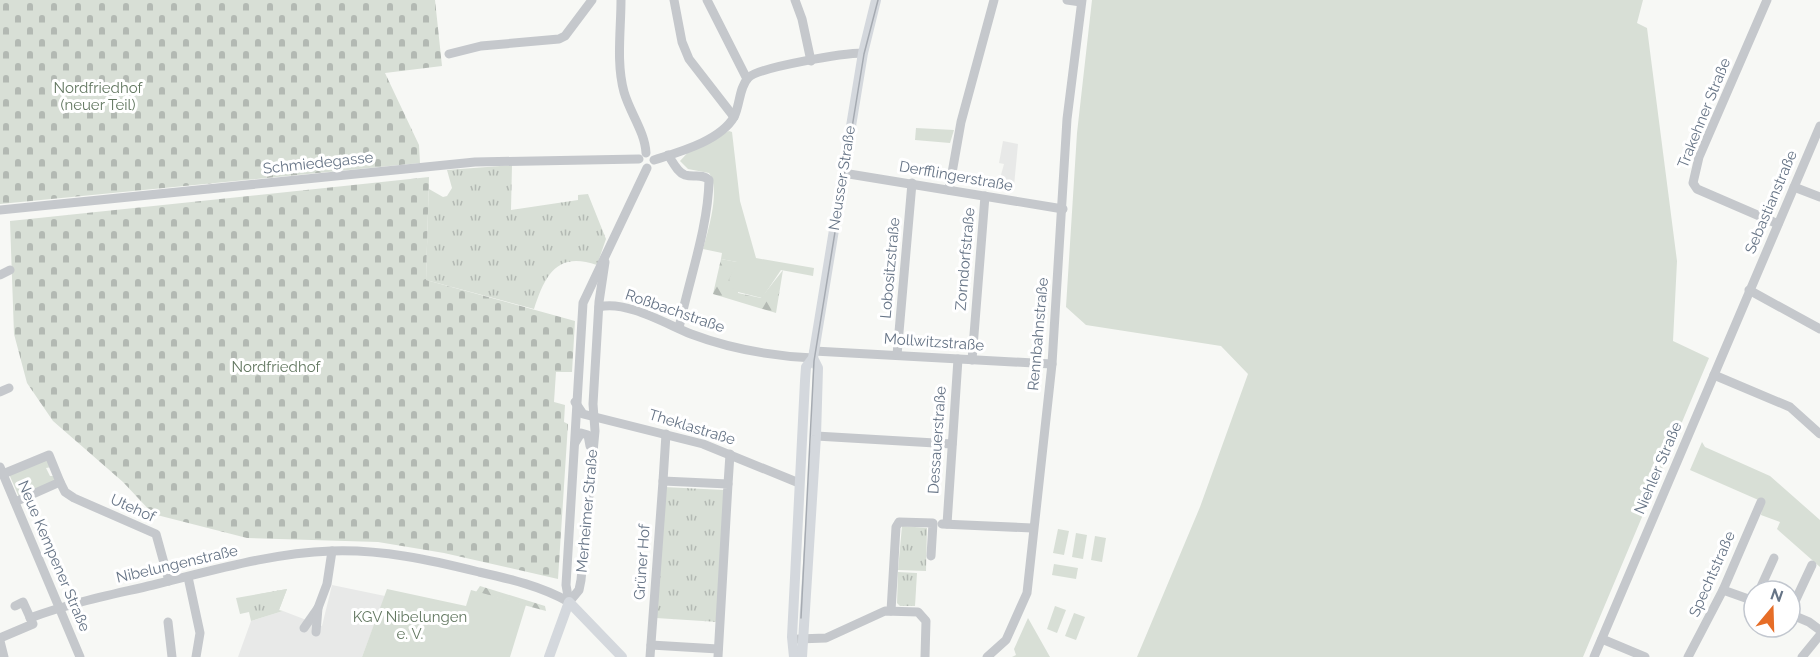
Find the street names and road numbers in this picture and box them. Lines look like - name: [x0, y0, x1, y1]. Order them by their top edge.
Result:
- street label: Trakehner Straße: [1674, 55, 1734, 171]
- street label: Neusser Straße: [825, 124, 859, 232]
- street label: Sebastianstraße: [1741, 147, 1801, 256]
- street label: Schmiedegasse: [262, 148, 374, 178]
- street label: Derfflingerstraße: [898, 157, 1014, 195]
- street label: Zorndorfstraße: [952, 207, 978, 311]
- street label: Lobositzstraße: [877, 217, 903, 319]
- street label: Rennbahnstraße: [1024, 276, 1052, 391]
- street label: Roßbachstraße: [623, 286, 727, 336]
- street label: Mollwitzstraße: [883, 330, 985, 354]
- street label: Dessauerstraße: [924, 385, 950, 494]
- street label: Theklastraße: [646, 405, 738, 449]
- street label: Niehler Straße: [1630, 419, 1686, 517]
- street label: Merheimer Straße: [573, 448, 601, 573]
- street label: Neue Kempener Straße: [14, 478, 94, 634]
- street label: Utehof: [108, 490, 159, 526]
- street label: Grüner Hof: [630, 522, 654, 600]
- street label: Spechtstraße: [1685, 528, 1739, 620]
- street label: Nibelungenstraße: [114, 541, 240, 587]

